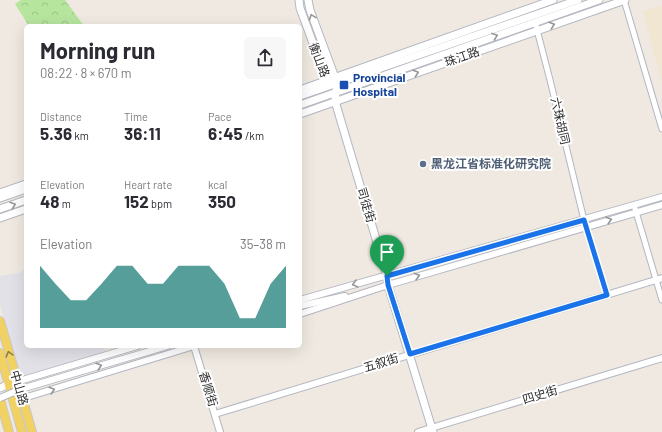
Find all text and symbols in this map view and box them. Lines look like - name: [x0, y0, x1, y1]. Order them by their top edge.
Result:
- one-way arrow: [308, 13, 316, 20]
- one-way arrow: [548, 22, 555, 30]
- one-way arrow: [492, 33, 499, 41]
- text: Morning run: [40, 37, 155, 63]
- button: share: [244, 37, 286, 79]
- street label: 衡山路: [307, 40, 333, 79]
- street label: 珠江路: [442, 44, 481, 69]
- text: 08:22 · 8 × 670 m: [40, 65, 131, 81]
- one-way arrow: [413, 69, 420, 78]
- place label: Provincial Hospital: [353, 70, 406, 98]
- marker: Provincial Hospital: [338, 79, 350, 91]
- street label: 六珠胡同: [549, 96, 573, 146]
- text: Distance: [40, 110, 82, 123]
- text: Time: [124, 110, 148, 123]
- text: Pace: [208, 110, 232, 123]
- text: 5.36: [40, 123, 72, 143]
- text: 36:11: [124, 123, 161, 143]
- text: 6:45: [208, 123, 243, 143]
- text: km: [72, 129, 89, 142]
- text: /km: [243, 129, 264, 142]
- place label: 黑龙江省标准化研究院: [431, 156, 551, 170]
- marker: 黑龙江省标准化研究院: [418, 159, 428, 169]
- text: Elevation: [40, 178, 84, 191]
- text: Heart rate: [124, 178, 172, 191]
- text: kcal: [208, 178, 227, 191]
- street label: 司徒街: [355, 185, 379, 224]
- text: 48: [40, 191, 59, 211]
- text: 152: [124, 191, 149, 211]
- text: 350: [208, 191, 236, 211]
- text: m: [59, 197, 71, 210]
- text: bpm: [149, 197, 172, 210]
- one-way arrow: [9, 201, 16, 210]
- one-way arrow: [605, 216, 612, 225]
- pin: [370, 235, 404, 276]
- text: Elevation: [40, 236, 92, 252]
- text: 35–38 m: [240, 236, 286, 252]
- icon: arrive: [376, 241, 398, 263]
- one-way arrow: [414, 273, 420, 281]
- one-way arrow: [352, 280, 359, 288]
- street label: 五叙街: [361, 350, 400, 374]
- one-way arrow: [5, 351, 14, 358]
- one-way arrow: [95, 362, 102, 371]
- street label: 中山路: [8, 368, 32, 407]
- street label: 香顺街: [197, 369, 221, 408]
- street label: 四史街: [520, 382, 559, 406]
- one-way arrow: [48, 386, 55, 395]

